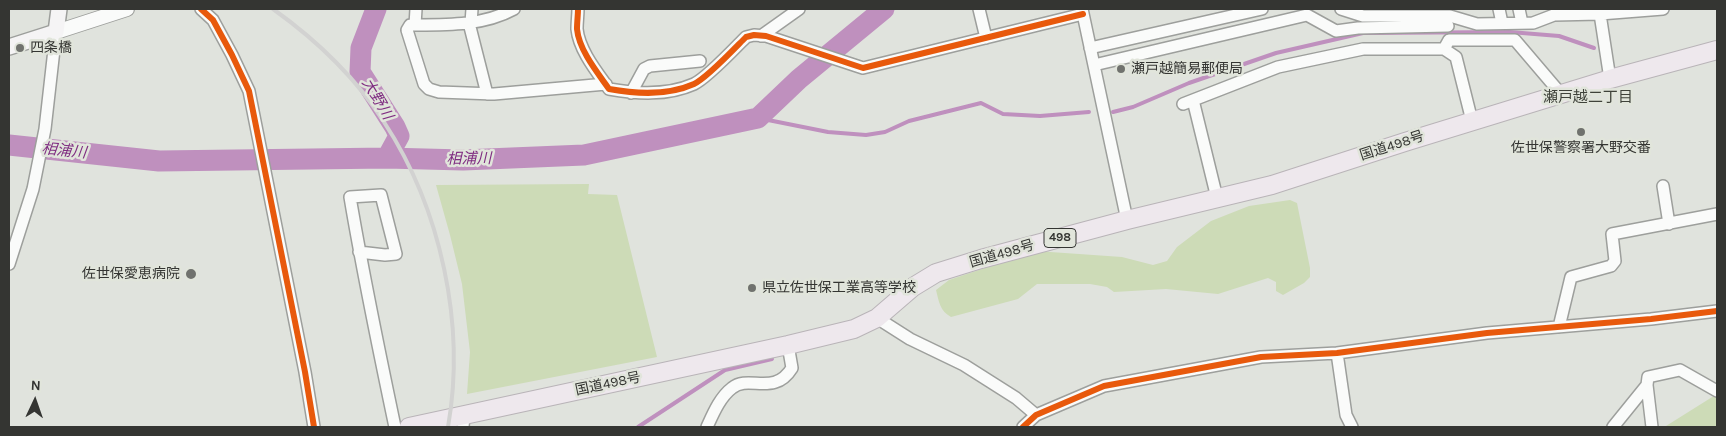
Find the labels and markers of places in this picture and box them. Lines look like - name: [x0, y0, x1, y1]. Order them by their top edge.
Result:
- place label: 四条橋: [30, 40, 72, 56]
- marker: 四条橋: [14, 42, 26, 54]
- place label: 瀬戸越簡易郵便局: [1131, 61, 1243, 77]
- marker: 瀬戸越簡易郵便局: [1115, 63, 1127, 75]
- marker: 佐世保警察署大野交番: [1575, 126, 1587, 138]
- place label: 佐世保警察署大野交番: [1511, 140, 1651, 156]
- place label: 佐世保愛恵病院: [82, 266, 180, 282]
- marker: 佐世保愛恵病院: [184, 267, 198, 281]
- place label: 県立佐世保工業高等学校: [762, 280, 916, 296]
- marker: 県立佐世保工業高等学校: [746, 282, 758, 294]

